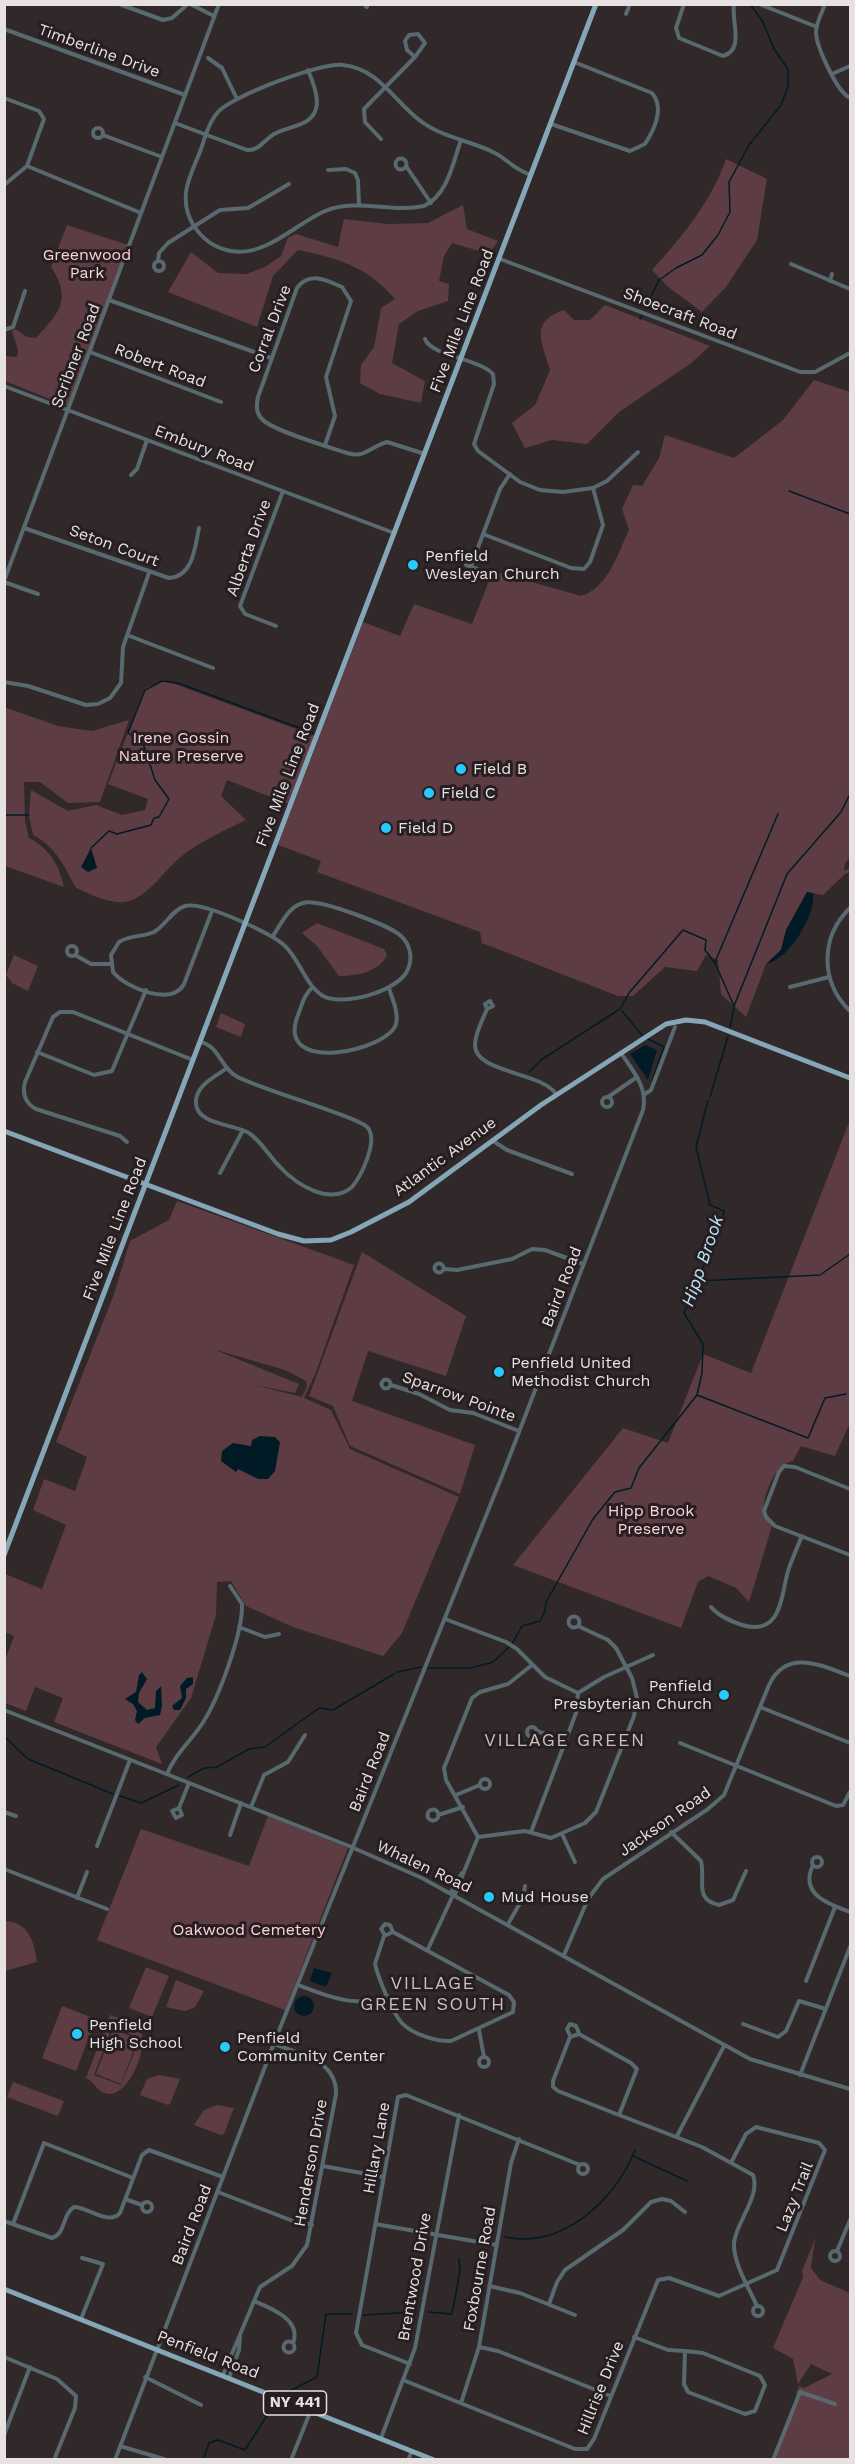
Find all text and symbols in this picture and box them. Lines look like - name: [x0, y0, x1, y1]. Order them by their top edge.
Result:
- street label: Timberline Drive: [35, 20, 163, 82]
- park label: Greenwood Park: [43, 245, 131, 283]
- street label: Five Mile Line Road: [426, 247, 498, 395]
- street label: Corral Drive: [244, 282, 296, 376]
- street label: Shoecraft Road: [621, 284, 739, 344]
- street label: Scribner Road: [47, 301, 105, 411]
- street label: Robert Road: [112, 340, 208, 392]
- street label: Embury Road: [152, 421, 256, 477]
- street label: Alberta Drive: [223, 497, 275, 599]
- street label: Seton Court: [66, 521, 162, 571]
- place label: Penfield Wesleyan Church: [425, 546, 560, 584]
- marker: Penfield Wesleyan Church: [406, 558, 420, 572]
- street label: Five Mile Line Road: [252, 701, 324, 849]
- park label: Irene Gossin Nature Preserve: [119, 728, 243, 766]
- place label: Field B: [473, 759, 527, 779]
- marker: Field B: [454, 762, 468, 776]
- place label: Field C: [441, 783, 496, 803]
- marker: Field C: [422, 786, 436, 800]
- place label: Field D: [398, 818, 453, 838]
- marker: Field D: [379, 821, 393, 835]
- street label: Atlantic Avenue: [390, 1113, 500, 1201]
- street label: Five Mile Line Road: [79, 1155, 151, 1303]
- water label: Hipp Brook: [677, 1212, 729, 1310]
- street label: Baird Road: [538, 1244, 586, 1330]
- place label: Penfield United Methodist Church: [511, 1353, 651, 1391]
- marker: Penfield United Methodist Church: [492, 1365, 506, 1379]
- street label: Sparrow Pointe: [400, 1368, 518, 1426]
- park label: Hipp Brook Preserve: [608, 1501, 694, 1539]
- place label: Penfield Presbyterian Church: [553, 1676, 712, 1714]
- marker: Penfield Presbyterian Church: [717, 1688, 731, 1702]
- street label: Baird Road: [345, 1729, 395, 1815]
- district label: VILLAGE GREEN: [484, 1730, 646, 1752]
- street label: Jackson Road: [615, 1783, 715, 1861]
- street label: Whalen Road: [373, 1837, 475, 1897]
- place label: Mud House: [501, 1887, 589, 1907]
- marker: Mud House: [482, 1890, 496, 1904]
- park label: Oakwood Cemetery: [172, 1920, 326, 1940]
- district label: VILLAGE GREEN SOUTH: [360, 1973, 506, 2016]
- place label: Penfield High School: [89, 2015, 182, 2053]
- marker: Penfield High School: [70, 2027, 84, 2041]
- place label: Penfield Community Center: [237, 2028, 385, 2066]
- marker: Penfield Community Center: [218, 2040, 232, 2054]
- street label: Henderson Drive: [290, 2098, 332, 2228]
- street label: Hillary Lane: [359, 2101, 395, 2195]
- street label: Lazy Trail: [772, 2159, 818, 2235]
- street label: Baird Road: [168, 2182, 216, 2268]
- street label: Foxbourne Road: [460, 2205, 500, 2333]
- street label: Brentwood Drive: [394, 2211, 436, 2343]
- street label: Penfield Road: [154, 2327, 262, 2383]
- street label: Hillrise Drive: [573, 2338, 629, 2438]
- road number: NY 441: [264, 2391, 326, 2415]

